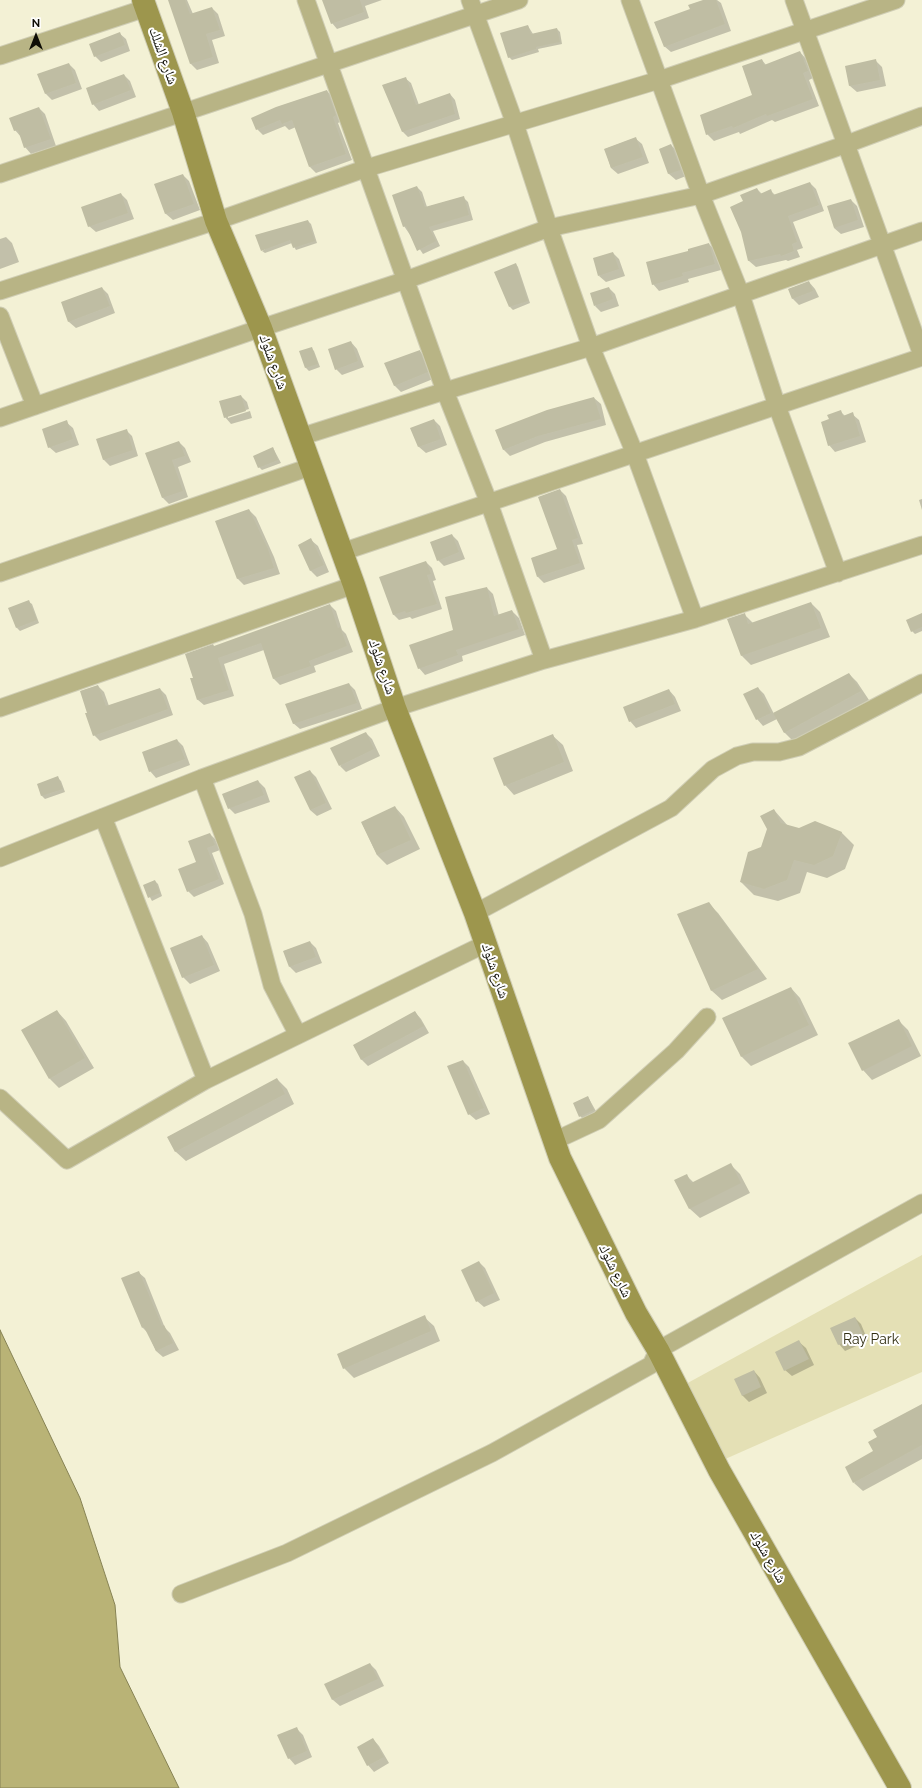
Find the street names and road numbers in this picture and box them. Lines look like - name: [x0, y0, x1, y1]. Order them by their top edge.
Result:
- street label: شارع الشلك: [145, 25, 181, 87]
- street label: شارع شلوك: [255, 332, 291, 392]
- street label: شارع شلوك: [365, 637, 399, 697]
- street label: شارع شلوك: [478, 941, 512, 1001]
- street label: شارع شلوك: [595, 1242, 635, 1300]
- street label: شارع شلوك: [746, 1528, 790, 1586]

